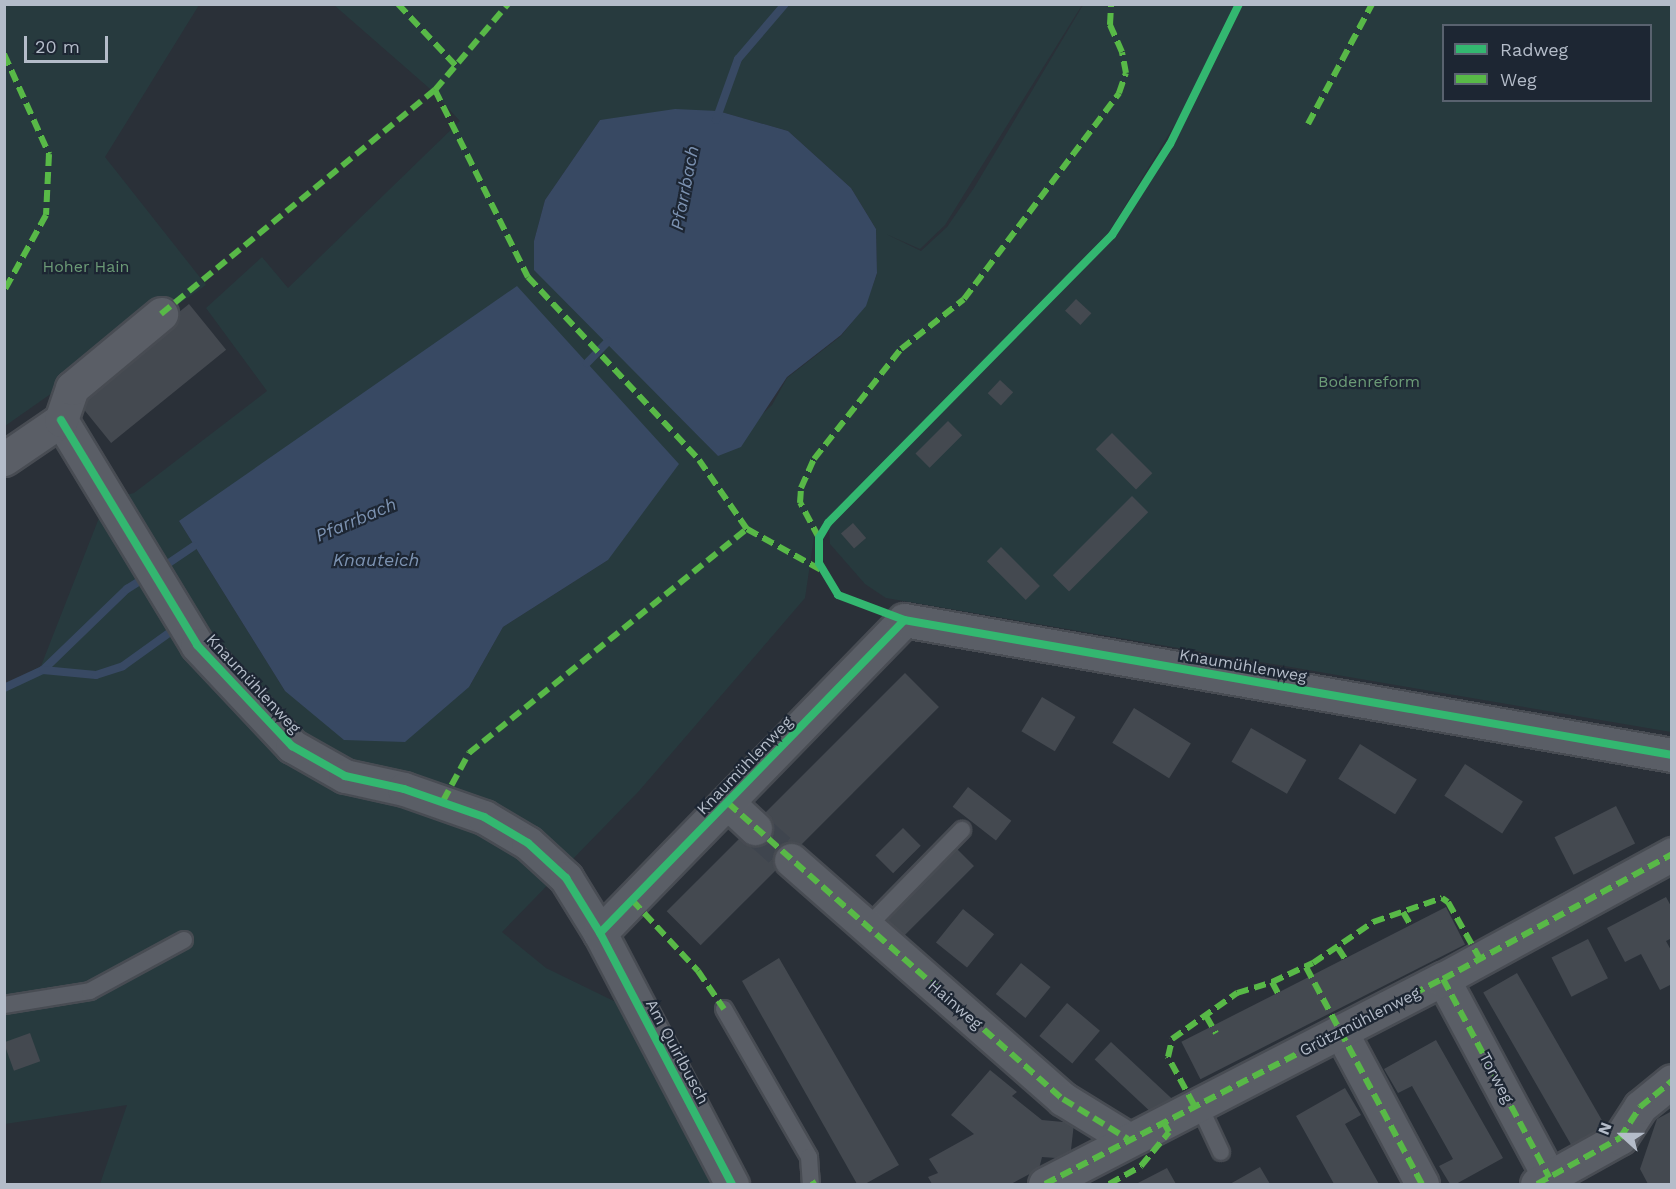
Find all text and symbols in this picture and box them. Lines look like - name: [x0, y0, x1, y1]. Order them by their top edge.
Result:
- scale bar: [27, 24, 111, 62]
- legend: [1442, 24, 1652, 102]
- text: 20 m: [35, 36, 80, 57]
- text: Radweg: [1500, 39, 1568, 60]
- text: Weg: [1500, 69, 1537, 90]
- water label: Pfarrbach: [666, 144, 704, 232]
- park label: Hoher Hain: [42, 257, 130, 277]
- park label: Bodenreform: [1318, 372, 1420, 392]
- water label: Pfarrbach: [312, 493, 400, 547]
- water label: Knauteich: [333, 549, 419, 571]
- street label: Knaumühlenweg: [202, 630, 304, 738]
- street label: Knaumühlenweg: [1178, 645, 1308, 687]
- street label: Knaumühlenweg: [693, 713, 797, 819]
- street label: Hainweg: [924, 976, 986, 1034]
- street label: Grützmühlenweg: [1296, 983, 1424, 1061]
- street label: Am Quirlbusch: [641, 996, 713, 1108]
- street label: Torweg: [1475, 1049, 1517, 1107]
- north arrow: [1592, 1105, 1652, 1165]
- text: N: [1594, 1119, 1616, 1137]

